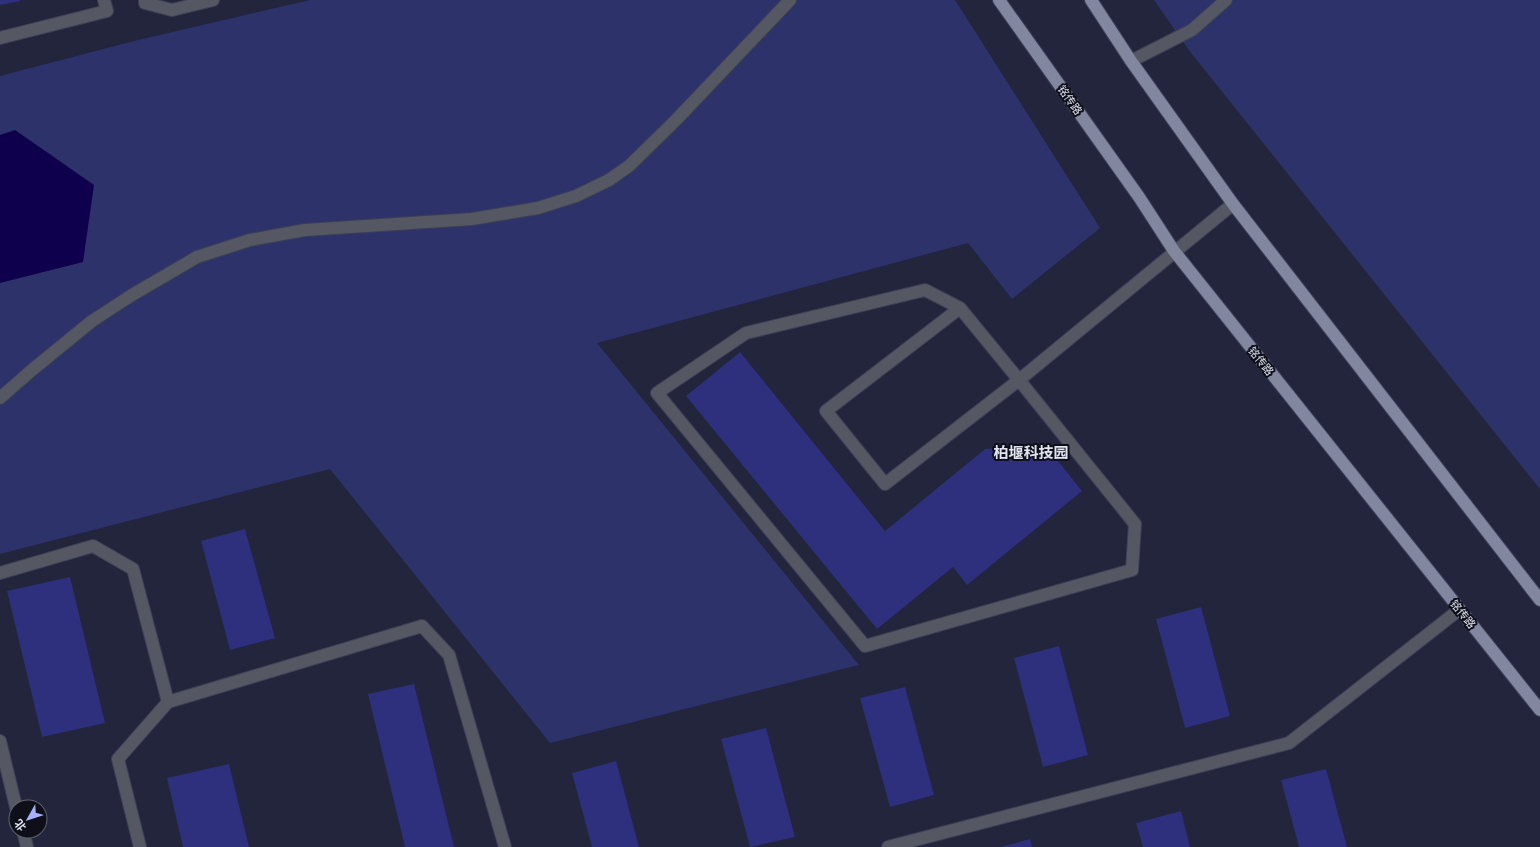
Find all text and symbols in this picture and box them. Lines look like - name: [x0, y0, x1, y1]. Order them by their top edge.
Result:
- street label: 铭传路: [1054, 82, 1086, 118]
- street label: 铭传路: [1244, 343, 1278, 379]
- district label: 柏堰科技园: [993, 441, 1069, 464]
- street label: 铭传路: [1446, 596, 1480, 632]
- north arrow: [8, 799, 48, 839]
- text: 北: [11, 816, 30, 835]

